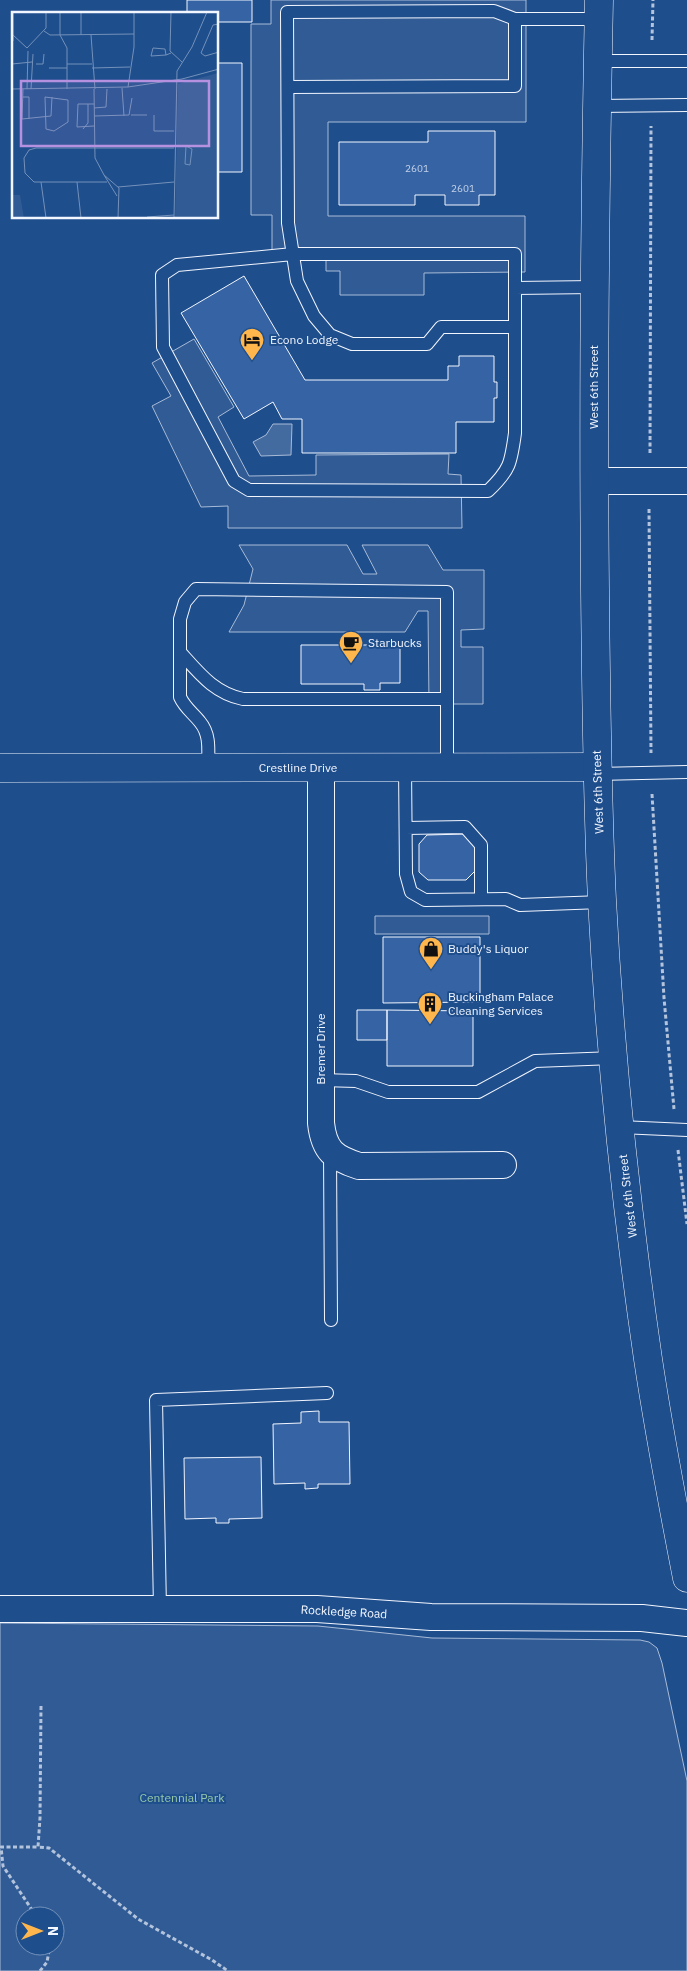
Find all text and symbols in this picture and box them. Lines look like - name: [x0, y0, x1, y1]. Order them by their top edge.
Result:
- inset map: [12, 12, 219, 219]
- house number: 2601: [405, 162, 429, 175]
- house number: 2601: [451, 182, 475, 195]
- hotel icon: Econo Lodge: [239, 327, 265, 361]
- place label: Econo Lodge: [270, 332, 339, 347]
- street label: West 6th Street: [586, 345, 601, 429]
- cafe icon: Starbucks: [338, 630, 364, 664]
- place label: Starbucks: [368, 635, 422, 650]
- street label: West 6th Street: [589, 750, 606, 834]
- street label: Crestline Drive: [259, 760, 338, 775]
- shop icon: Buddy's Liquor: [418, 936, 444, 970]
- place label: Buddy's Liquor: [448, 941, 529, 956]
- place label: Buckingham Palace Cleaning Services: [448, 989, 554, 1018]
- building icon: Buckingham Palace Cleaning Services: [417, 991, 443, 1025]
- street label: Bremer Drive: [313, 1013, 328, 1084]
- street label: West 6th Street: [615, 1154, 640, 1239]
- street label: Rockledge Road: [300, 1602, 388, 1621]
- park label: Centennial Park: [139, 1790, 225, 1805]
- north arrow: [15, 1906, 65, 1956]
- text: N: [44, 1926, 62, 1936]

